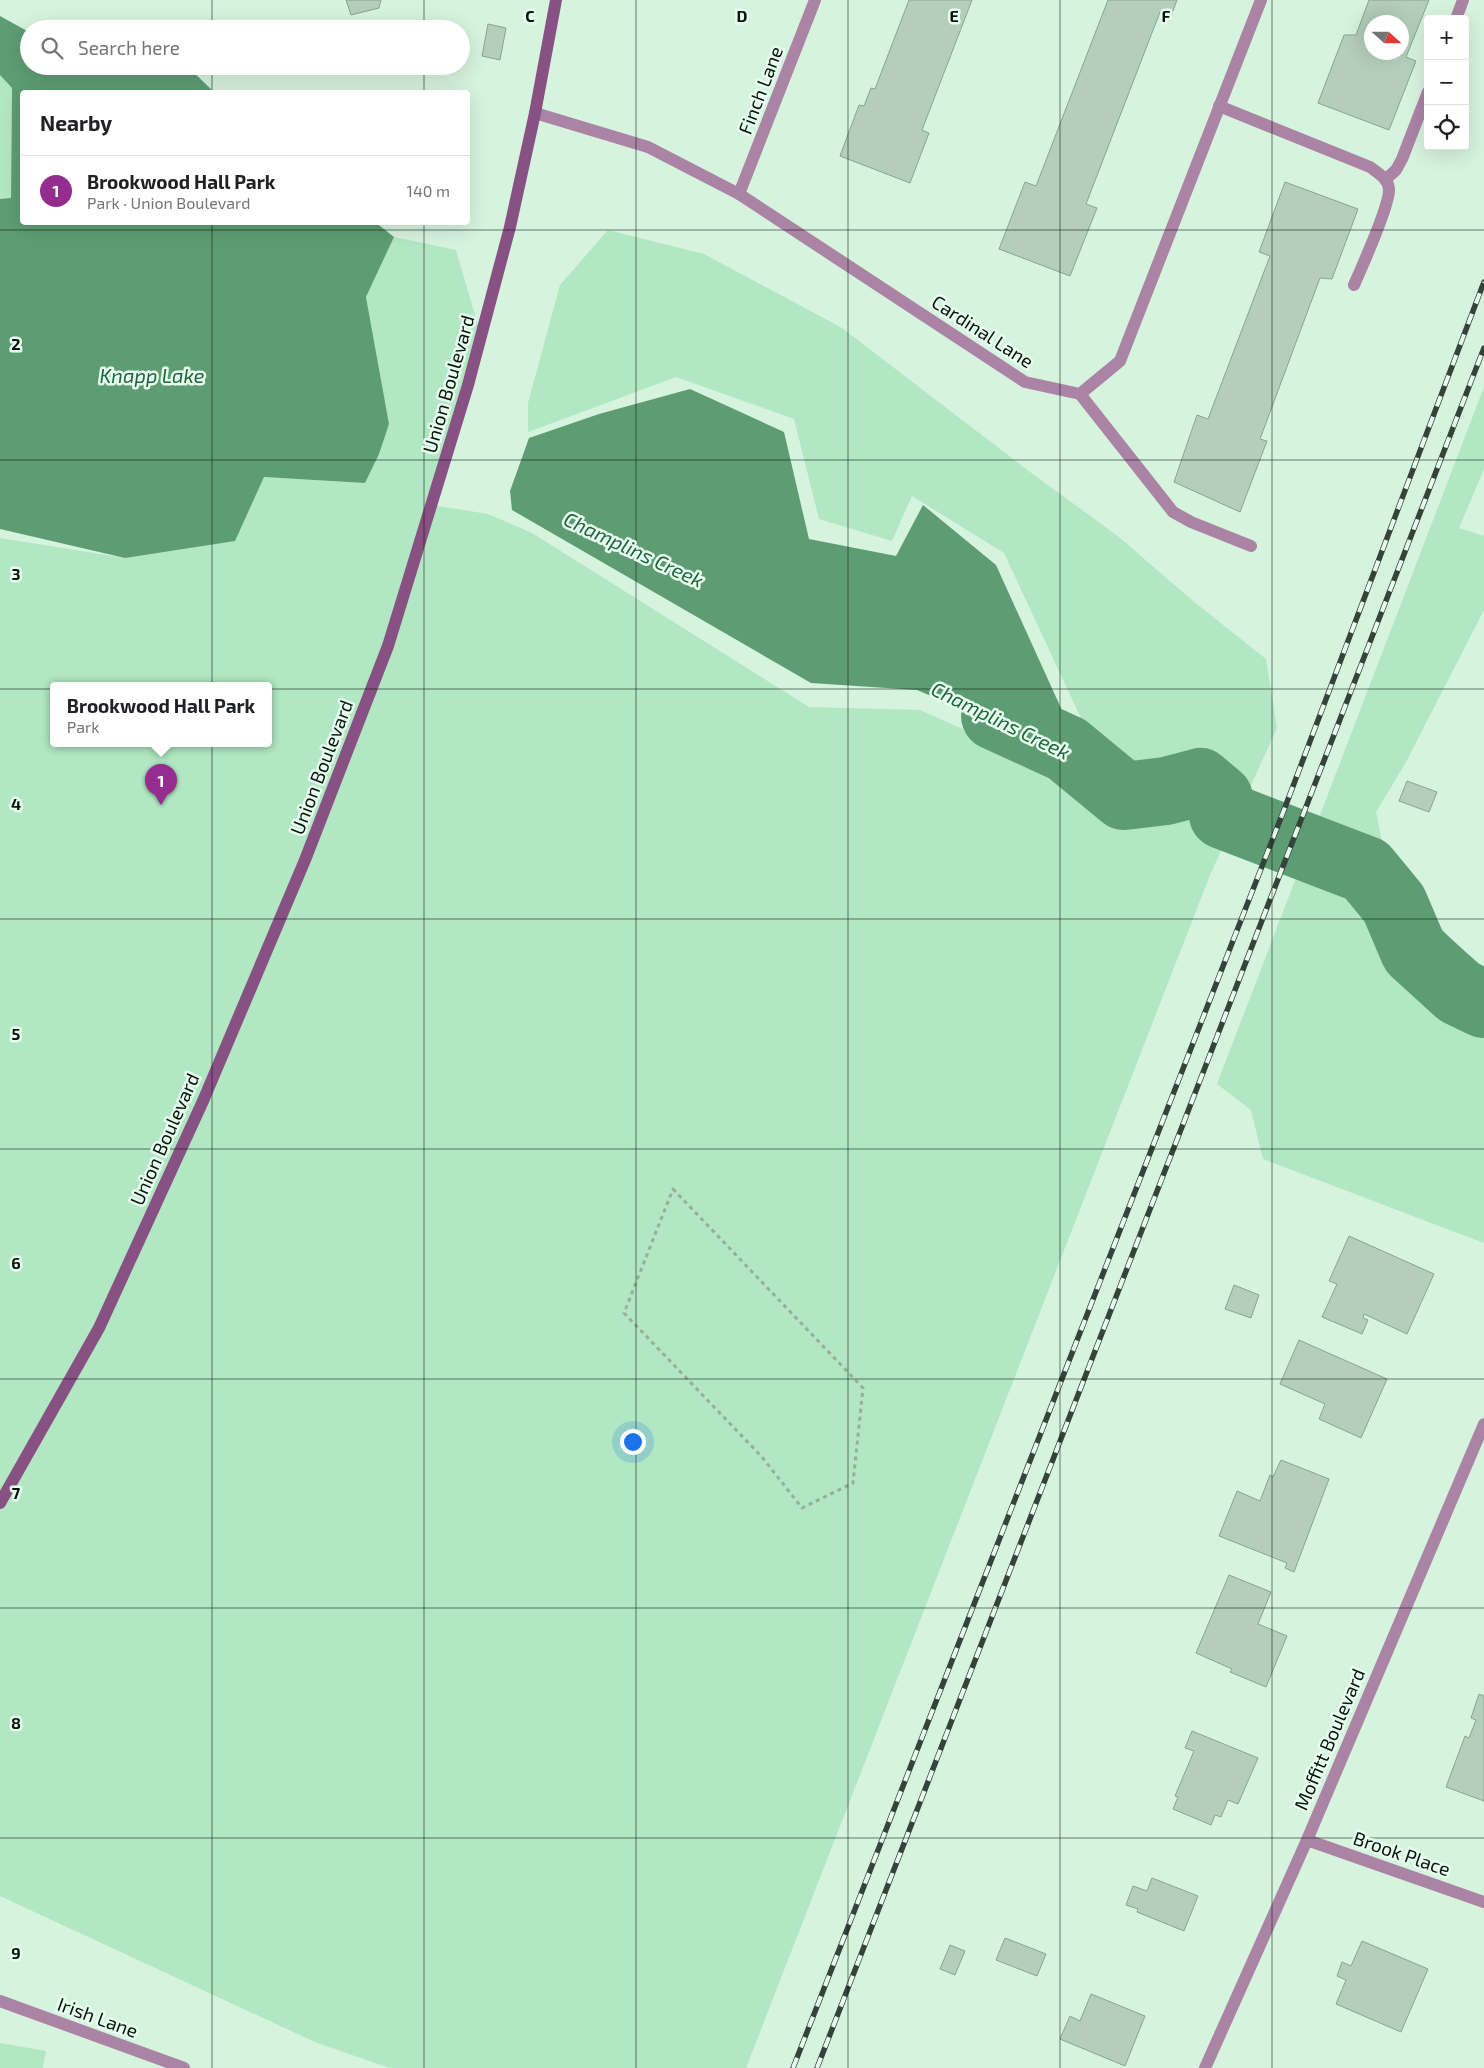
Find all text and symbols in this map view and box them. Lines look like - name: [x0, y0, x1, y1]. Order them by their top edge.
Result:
- text: C: [525, 6, 535, 25]
- text: D: [737, 6, 748, 25]
- text: E: [949, 6, 959, 25]
- text: F: [1162, 6, 1171, 25]
- north arrow: [1364, 15, 1409, 60]
- map controls: [1424, 15, 1469, 150]
- button: +: [1424, 15, 1469, 60]
- search box: [20, 20, 470, 75]
- icon: search: [38, 34, 66, 62]
- text: Search here: [78, 36, 180, 59]
- street label: Finch Lane: [733, 43, 787, 137]
- button: −: [1424, 60, 1469, 105]
- button: locate: [1424, 105, 1469, 150]
- text: Nearby: [40, 110, 112, 135]
- text: Brookwood Hall Park: [87, 170, 275, 193]
- text: 1: [53, 181, 59, 200]
- text: 140 m: [407, 181, 450, 200]
- text: Park · Union Boulevard: [87, 193, 250, 212]
- street label: Cardinal Lane: [928, 290, 1038, 372]
- street label: Union Boulevard: [417, 312, 479, 456]
- text: 2: [11, 334, 21, 353]
- water label: Knapp Lake: [100, 363, 205, 387]
- water label: Champlins Creek: [560, 506, 708, 592]
- text: 3: [11, 564, 21, 583]
- water label: Champlins Creek: [928, 676, 1074, 764]
- popup: [50, 682, 272, 747]
- text: Brookwood Hall Park: [67, 694, 255, 717]
- street label: Union Boulevard: [285, 696, 357, 838]
- text: Park: [67, 717, 100, 736]
- pin: 1: [145, 764, 177, 805]
- text: 4: [11, 794, 21, 813]
- text: 5: [12, 1024, 21, 1043]
- street label: Union Boulevard: [125, 1069, 203, 1209]
- text: 6: [11, 1253, 21, 1272]
- your location: [620, 1429, 646, 1455]
- text: 7: [12, 1483, 21, 1502]
- street label: Moffitt Boulevard: [1289, 1665, 1369, 1813]
- text: 8: [11, 1713, 21, 1732]
- street label: Brook Place: [1350, 1826, 1454, 1880]
- text: 9: [11, 1943, 21, 1962]
- street label: Irish Lane: [55, 1992, 141, 2042]

